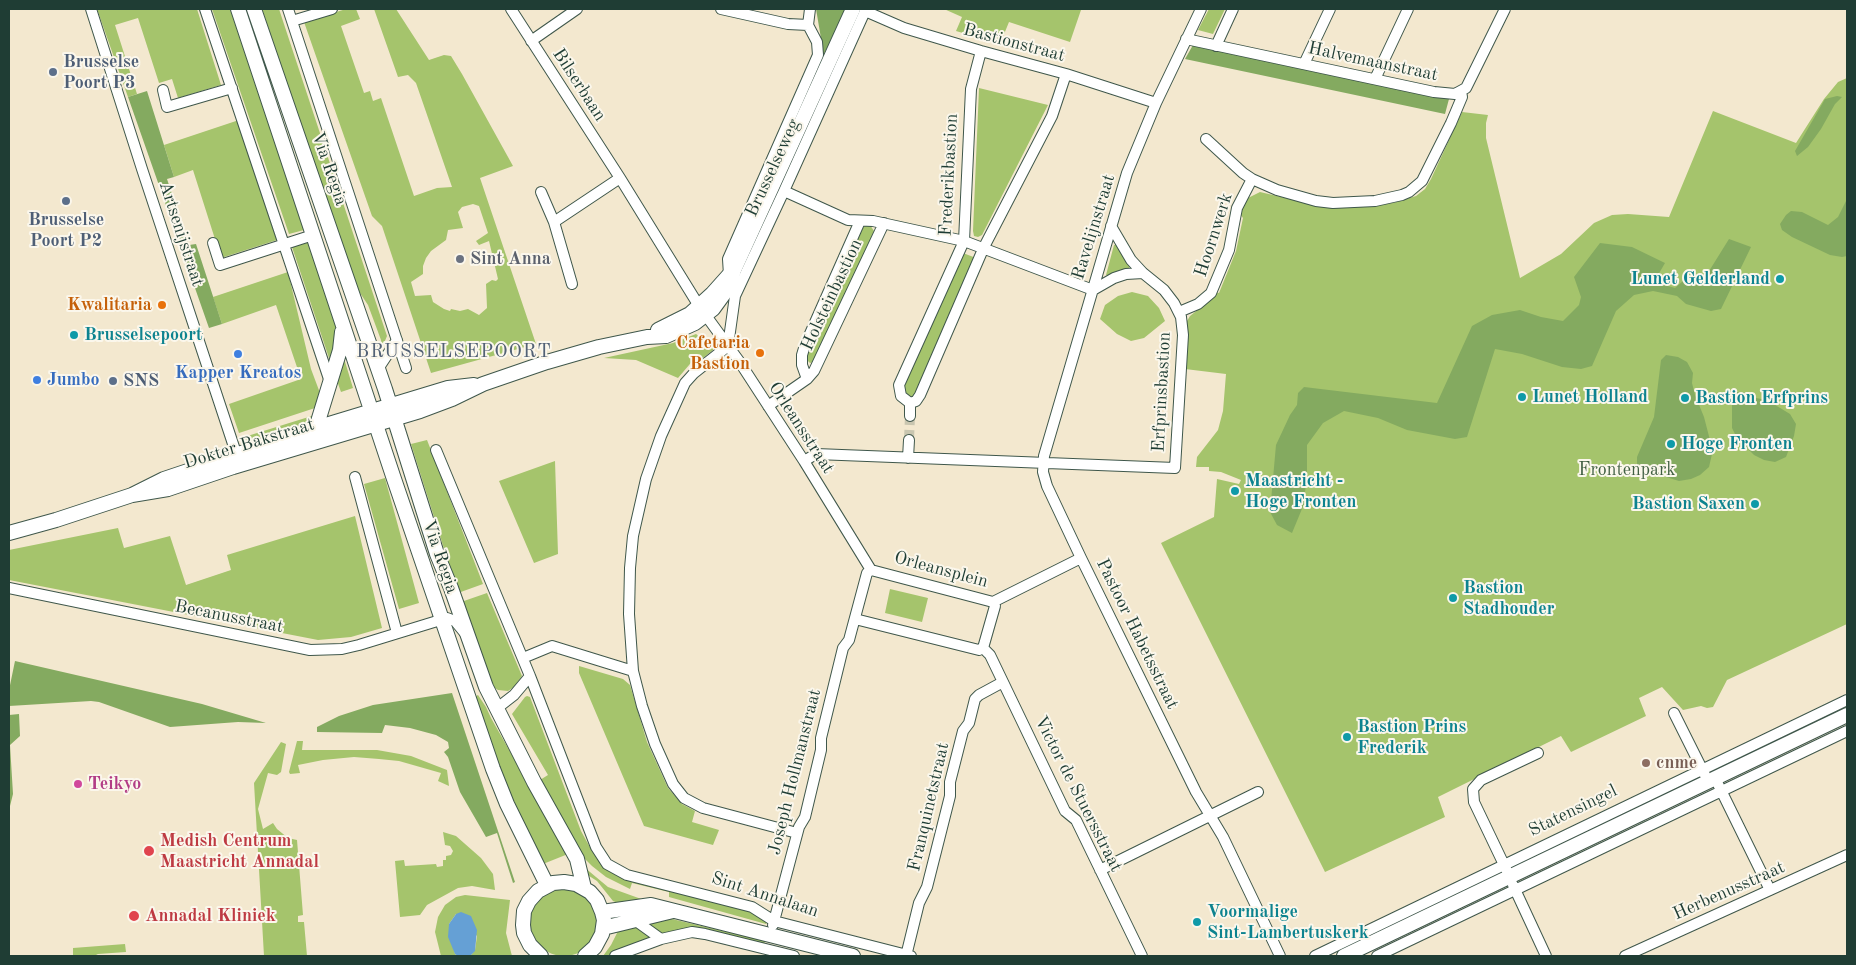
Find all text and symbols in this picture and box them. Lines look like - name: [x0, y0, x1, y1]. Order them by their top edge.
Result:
- street label: Bastionstraat: [961, 19, 1067, 67]
- street label: Halvemaanstraat: [1306, 38, 1440, 86]
- street label: Bilserbaan: [548, 45, 610, 125]
- place label: Brusselse Poort P3: [63, 51, 139, 94]
- marker: Brusselse Poort P3: [47, 66, 59, 78]
- street label: Frederikbastion: [935, 113, 963, 237]
- street label: Brusselseweg: [741, 116, 805, 220]
- street label: Via Regia: [306, 129, 352, 209]
- street label: Ravelijnstraat: [1068, 172, 1120, 282]
- street label: Artsenijstraat: [154, 179, 208, 289]
- street label: Hoornwerk: [1190, 190, 1238, 280]
- marker: Brusselse Poort P2: [60, 195, 72, 207]
- place label: Brusselse Poort P2: [28, 209, 104, 252]
- street label: Holsteinbastion: [797, 236, 867, 354]
- place label: Sint Anna: [470, 248, 551, 270]
- marker: Sint Anna: [454, 253, 466, 265]
- place label: Lunet Gelderland: [1631, 268, 1770, 290]
- marker: Lunet Gelderland: [1774, 273, 1786, 285]
- place label: Kwalitaria: [67, 294, 152, 316]
- marker: Kwalitaria: [156, 299, 168, 311]
- place label: Brusselsepoort: [84, 324, 203, 346]
- marker: Brusselsepoort: [68, 329, 80, 341]
- street label: Erfprinsbastion: [1148, 331, 1176, 453]
- place label: Cafetaria Bastion: [676, 332, 750, 374]
- district label: BRUSSELSEPOORT: [354, 341, 554, 363]
- marker: Cafetaria Bastion: [754, 347, 766, 359]
- marker: Kapper Kreatos: [232, 348, 244, 360]
- place label: Kapper Kreatos: [175, 362, 301, 384]
- place label: Jumbo: [47, 369, 100, 391]
- place label: SNS: [123, 370, 159, 392]
- marker: Jumbo: [31, 374, 43, 386]
- marker: SNS: [107, 375, 119, 387]
- street label: Orleansstraat: [763, 378, 839, 478]
- place label: Lunet Holland: [1532, 386, 1648, 408]
- place label: Bastion Erfprins: [1695, 387, 1828, 409]
- marker: Lunet Holland: [1516, 391, 1528, 403]
- marker: Bastion Erfprins: [1679, 392, 1691, 404]
- street label: Dokter Bakstraat: [181, 414, 317, 474]
- place label: Hoge Fronten: [1681, 433, 1792, 455]
- marker: Hoge Fronten: [1665, 438, 1677, 450]
- park label: Frontenpark: [1578, 459, 1676, 481]
- place label: Maastricht - Hoge Fronten: [1245, 470, 1356, 512]
- marker: Maastricht - Hoge Fronten: [1229, 485, 1241, 497]
- place label: Bastion Saxen: [1632, 493, 1745, 515]
- marker: Bastion Saxen: [1749, 498, 1761, 510]
- street label: Via Regia: [417, 517, 463, 597]
- street label: Orleansplein: [892, 547, 990, 593]
- street label: Pastoor Habetsstraat: [1091, 555, 1183, 713]
- place label: Bastion Stadhouder: [1463, 577, 1555, 620]
- marker: Bastion Stadhouder: [1447, 592, 1459, 604]
- street label: Becanusstraat: [173, 596, 285, 638]
- street label: Joseph Hollmanstraat: [764, 687, 826, 857]
- street label: Victor de Stuersstraat: [1029, 712, 1127, 876]
- place label: Bastion Prins Frederik: [1357, 716, 1466, 759]
- marker: Bastion Prins Frederik: [1341, 731, 1353, 743]
- street label: Franquinetstraat: [904, 740, 954, 874]
- place label: cnme: [1656, 752, 1697, 774]
- marker: cnme: [1640, 757, 1652, 769]
- place label: Teikyo: [88, 773, 141, 795]
- marker: Teikyo: [72, 778, 84, 790]
- street label: Statensingel: [1525, 780, 1621, 842]
- place label: Medish Centrum Maastricht Annadal: [160, 830, 319, 872]
- marker: Medish Centrum Maastricht Annadal: [142, 844, 156, 858]
- street label: Herbenusstraat: [1670, 857, 1788, 925]
- street label: Sint Annalaan: [709, 867, 821, 923]
- place label: Voormalige Sint-Lambertuskerk: [1207, 901, 1369, 944]
- place label: Annadal Kliniek: [145, 905, 276, 927]
- marker: Annadal Kliniek: [127, 909, 141, 923]
- marker: Voormalige Sint-Lambertuskerk: [1191, 916, 1203, 928]

